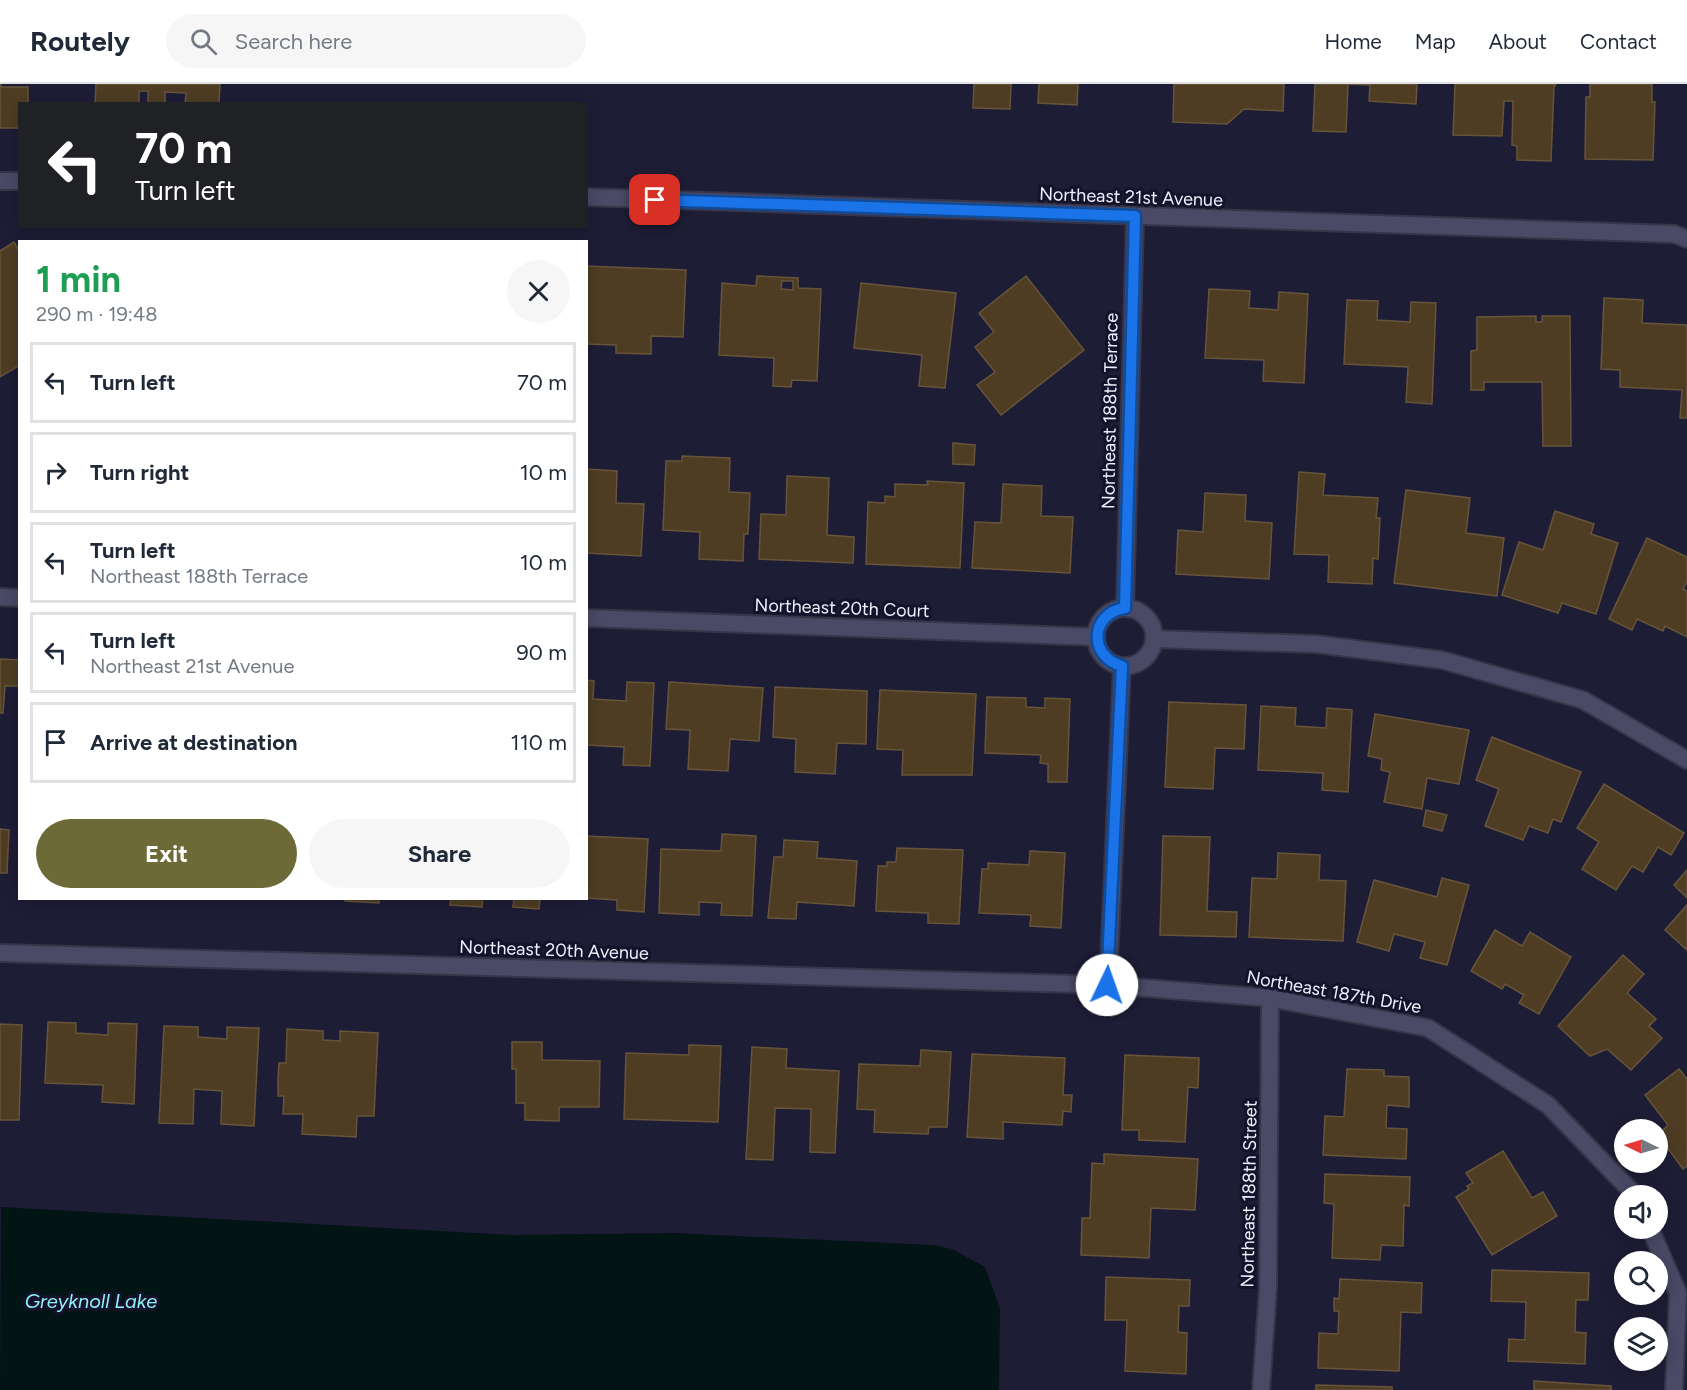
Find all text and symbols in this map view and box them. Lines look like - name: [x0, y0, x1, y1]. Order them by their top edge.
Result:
- search box: [166, 14, 586, 68]
- text: Routely: [30, 24, 130, 58]
- icon: search: [187, 25, 220, 58]
- text: Search here: [235, 28, 352, 55]
- text: Home: [1325, 29, 1382, 54]
- text: Map: [1415, 29, 1456, 54]
- text: About: [1489, 29, 1547, 54]
- text: Contact: [1580, 29, 1657, 54]
- text: 70 m: [135, 123, 232, 174]
- icon: left: [36, 126, 114, 204]
- text: Turn left: [135, 174, 235, 207]
- pin: [629, 174, 680, 225]
- icon: arrive: [638, 183, 671, 216]
- street label: Northeast 21st Avenue: [1039, 183, 1223, 211]
- text: 1 min: [36, 258, 121, 301]
- button: close: [507, 260, 570, 323]
- text: 290 m · 19:48: [36, 302, 158, 326]
- street label: Northeast 188th Terrace: [1097, 312, 1123, 509]
- icon: left: [39, 366, 72, 399]
- text: Turn left: [90, 369, 176, 396]
- text: 70 m: [517, 369, 567, 396]
- icon: right: [39, 456, 72, 489]
- text: Turn right: [90, 459, 189, 486]
- text: 10 m: [520, 459, 567, 486]
- text: Turn left: [90, 537, 176, 564]
- icon: left: [39, 546, 72, 579]
- text: 10 m: [520, 549, 567, 576]
- text: Northeast 188th Terrace: [90, 564, 308, 588]
- street label: Northeast 20th Court: [754, 594, 930, 622]
- text: Turn left: [90, 627, 176, 654]
- icon: left: [39, 636, 72, 669]
- text: 90 m: [516, 639, 567, 666]
- text: Northeast 21st Avenue: [90, 654, 294, 678]
- icon: arrive: [39, 726, 72, 759]
- text: Arrive at destination: [90, 729, 298, 756]
- text: 110 m: [511, 729, 567, 756]
- button: Exit: [36, 819, 297, 888]
- button: Share: [309, 819, 570, 888]
- street label: Northeast 20th Avenue: [459, 936, 649, 964]
- position arrow: [1075, 953, 1139, 1017]
- street label: Northeast 187th Drive: [1245, 966, 1423, 1018]
- street label: Northeast 188th Street: [1236, 1100, 1262, 1288]
- north arrow: [1614, 1119, 1668, 1173]
- map controls: [1614, 1119, 1668, 1371]
- button: sound: [1614, 1185, 1668, 1239]
- button: search: [1614, 1251, 1668, 1305]
- water label: Greyknoll Lake: [25, 1289, 157, 1313]
- button: layers: [1614, 1317, 1668, 1371]

